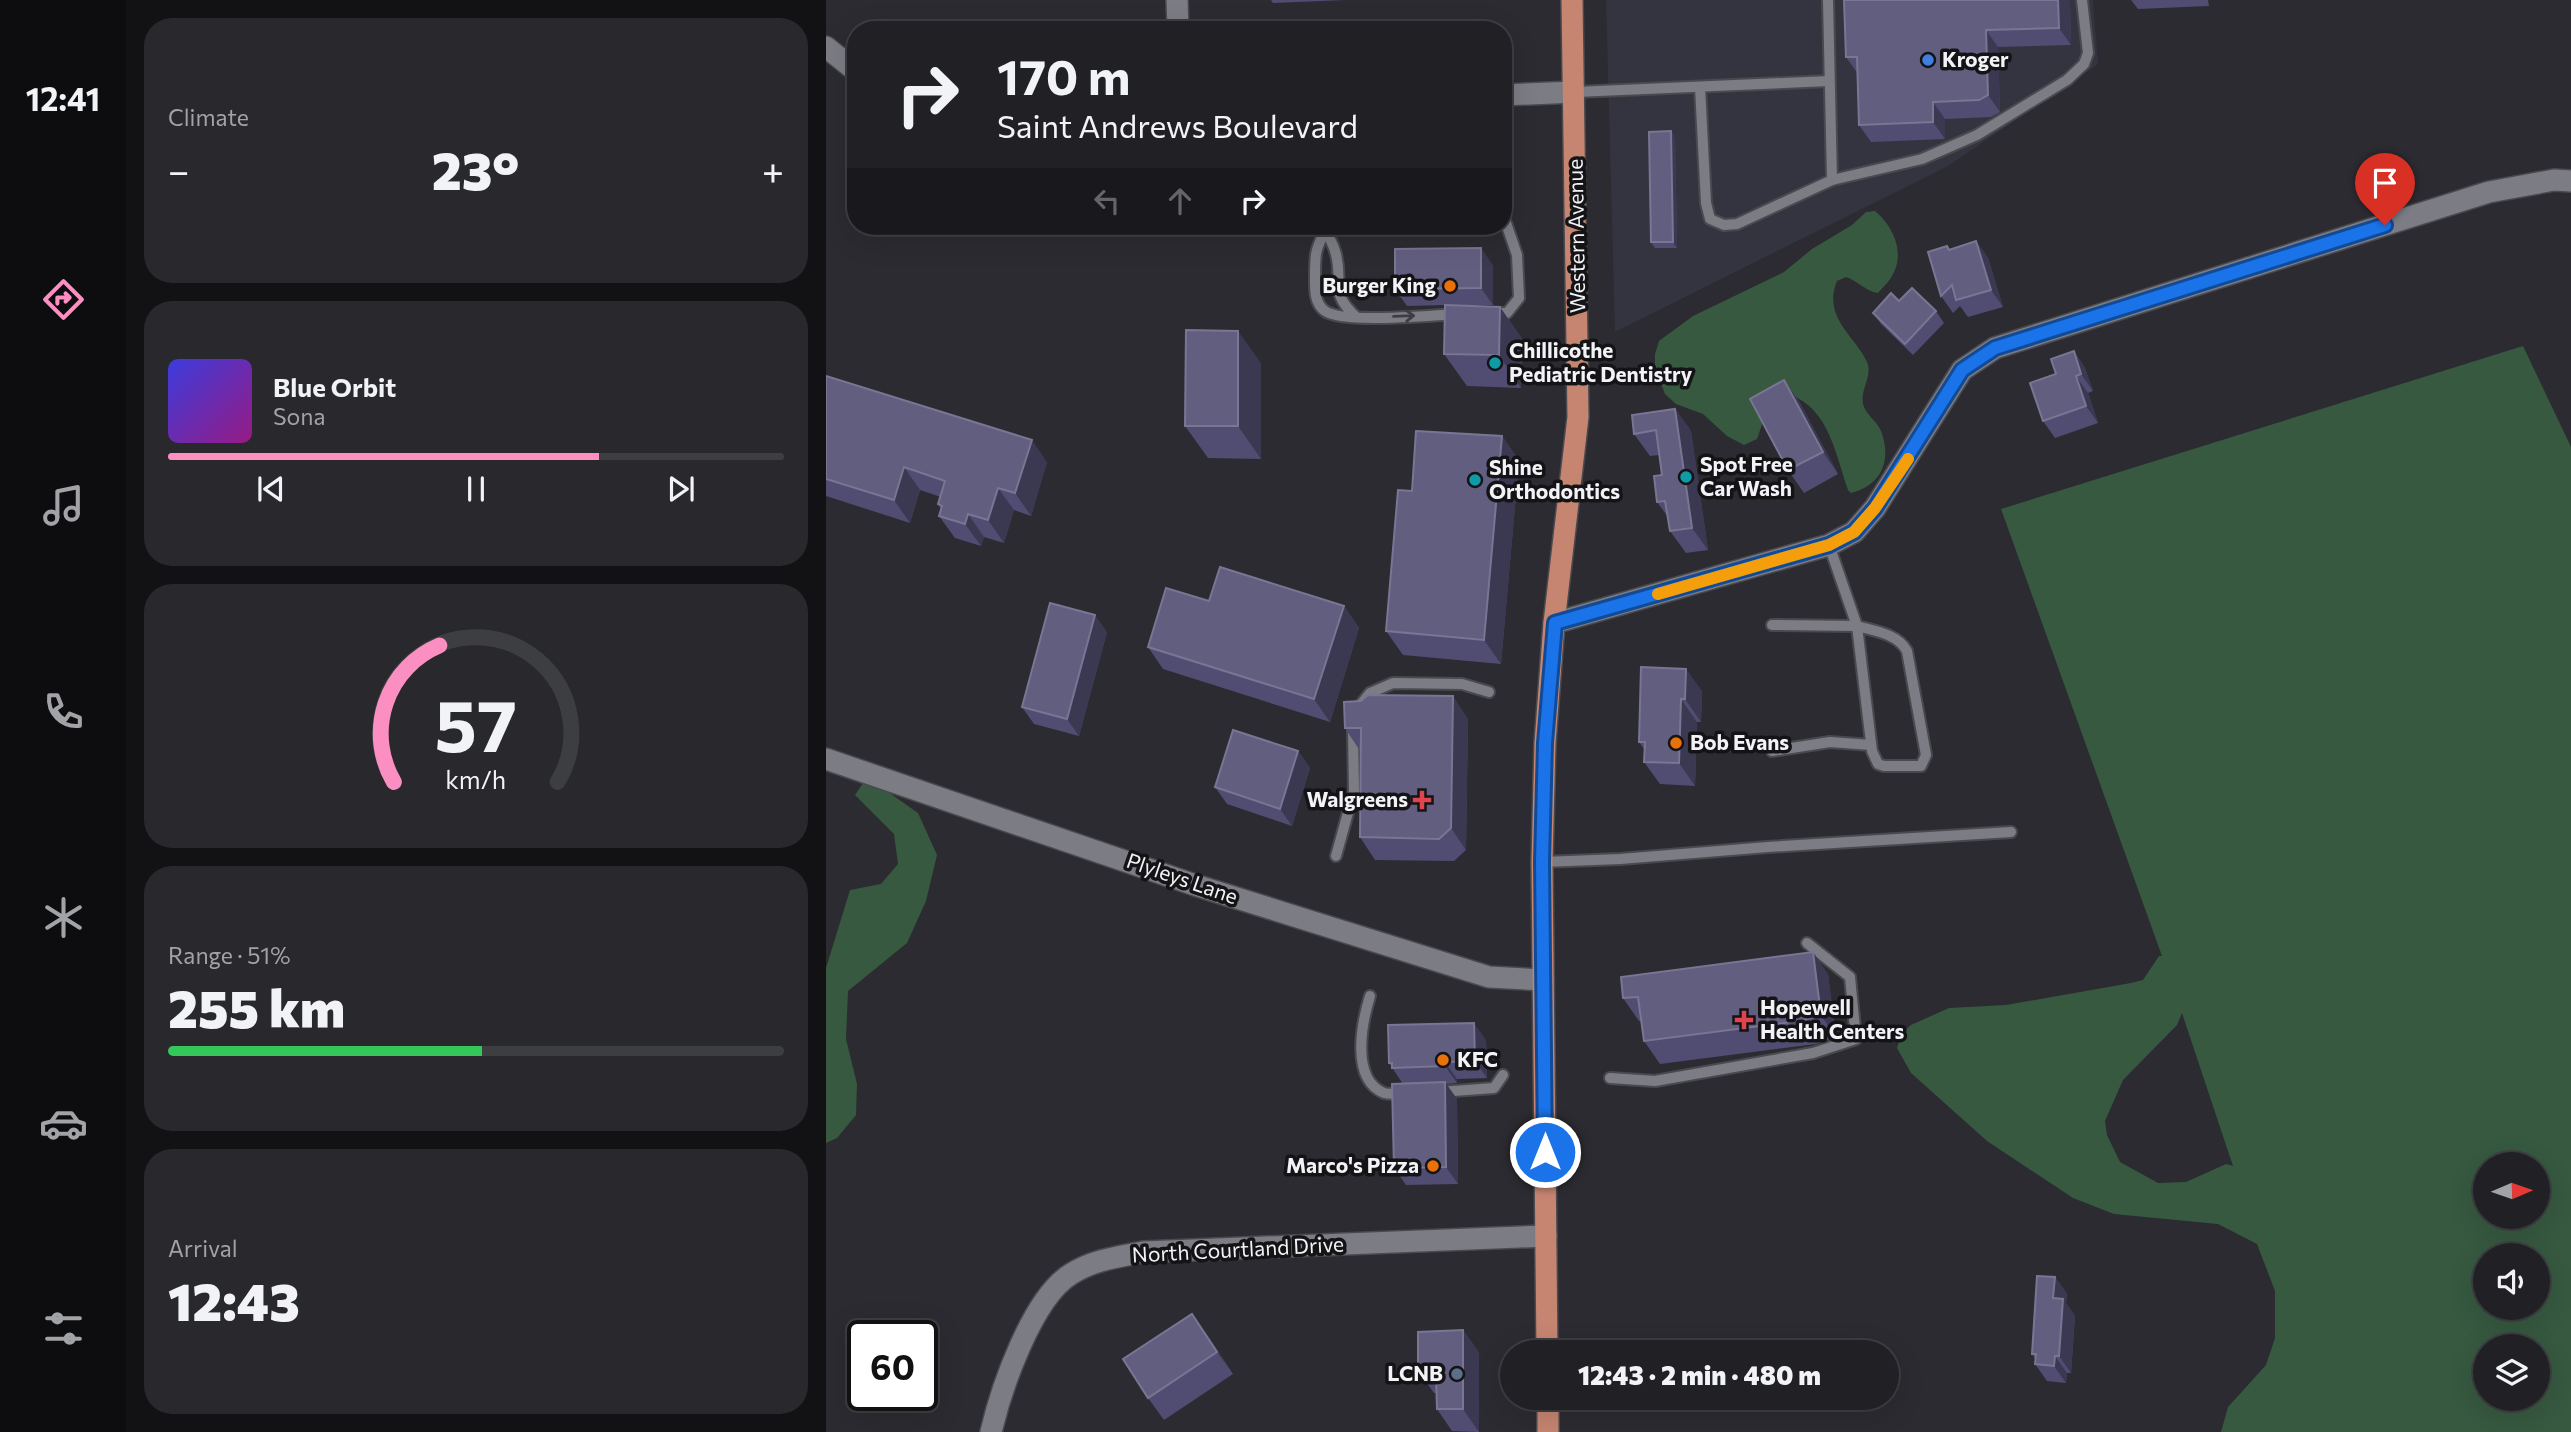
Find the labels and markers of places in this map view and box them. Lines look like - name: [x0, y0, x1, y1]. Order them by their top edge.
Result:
- place label: Kroger: [1942, 46, 2009, 71]
- marker: Kroger: [1920, 52, 1936, 68]
- pin: [2355, 153, 2415, 225]
- place label: Burger King: [1322, 272, 1436, 297]
- marker: Burger King: [1442, 278, 1458, 294]
- place label: Chillicothe Pediatric Dentistry: [1509, 337, 1693, 386]
- marker: Chillicothe Pediatric Dentistry: [1487, 355, 1503, 371]
- place label: Spot Free Car Wash: [1700, 451, 1793, 500]
- place label: Shine Orthodontics: [1489, 454, 1620, 503]
- marker: Spot Free Car Wash: [1678, 469, 1694, 485]
- marker: Shine Orthodontics: [1467, 472, 1483, 488]
- place label: Bob Evans: [1690, 729, 1789, 754]
- marker: Bob Evans: [1668, 735, 1684, 751]
- place label: Walgreens: [1306, 786, 1408, 811]
- marker: Walgreens: [1414, 792, 1430, 808]
- place label: Hopewell Health Centers: [1760, 994, 1904, 1043]
- marker: Hopewell Health Centers: [1734, 1010, 1754, 1030]
- place label: KFC: [1457, 1046, 1498, 1071]
- marker: KFC: [1435, 1052, 1451, 1068]
- place label: Marco's Pizza: [1286, 1152, 1419, 1177]
- marker: Marco's Pizza: [1425, 1158, 1441, 1174]
- place label: LCNB: [1387, 1360, 1443, 1385]
- marker: LCNB: [1449, 1366, 1465, 1382]

